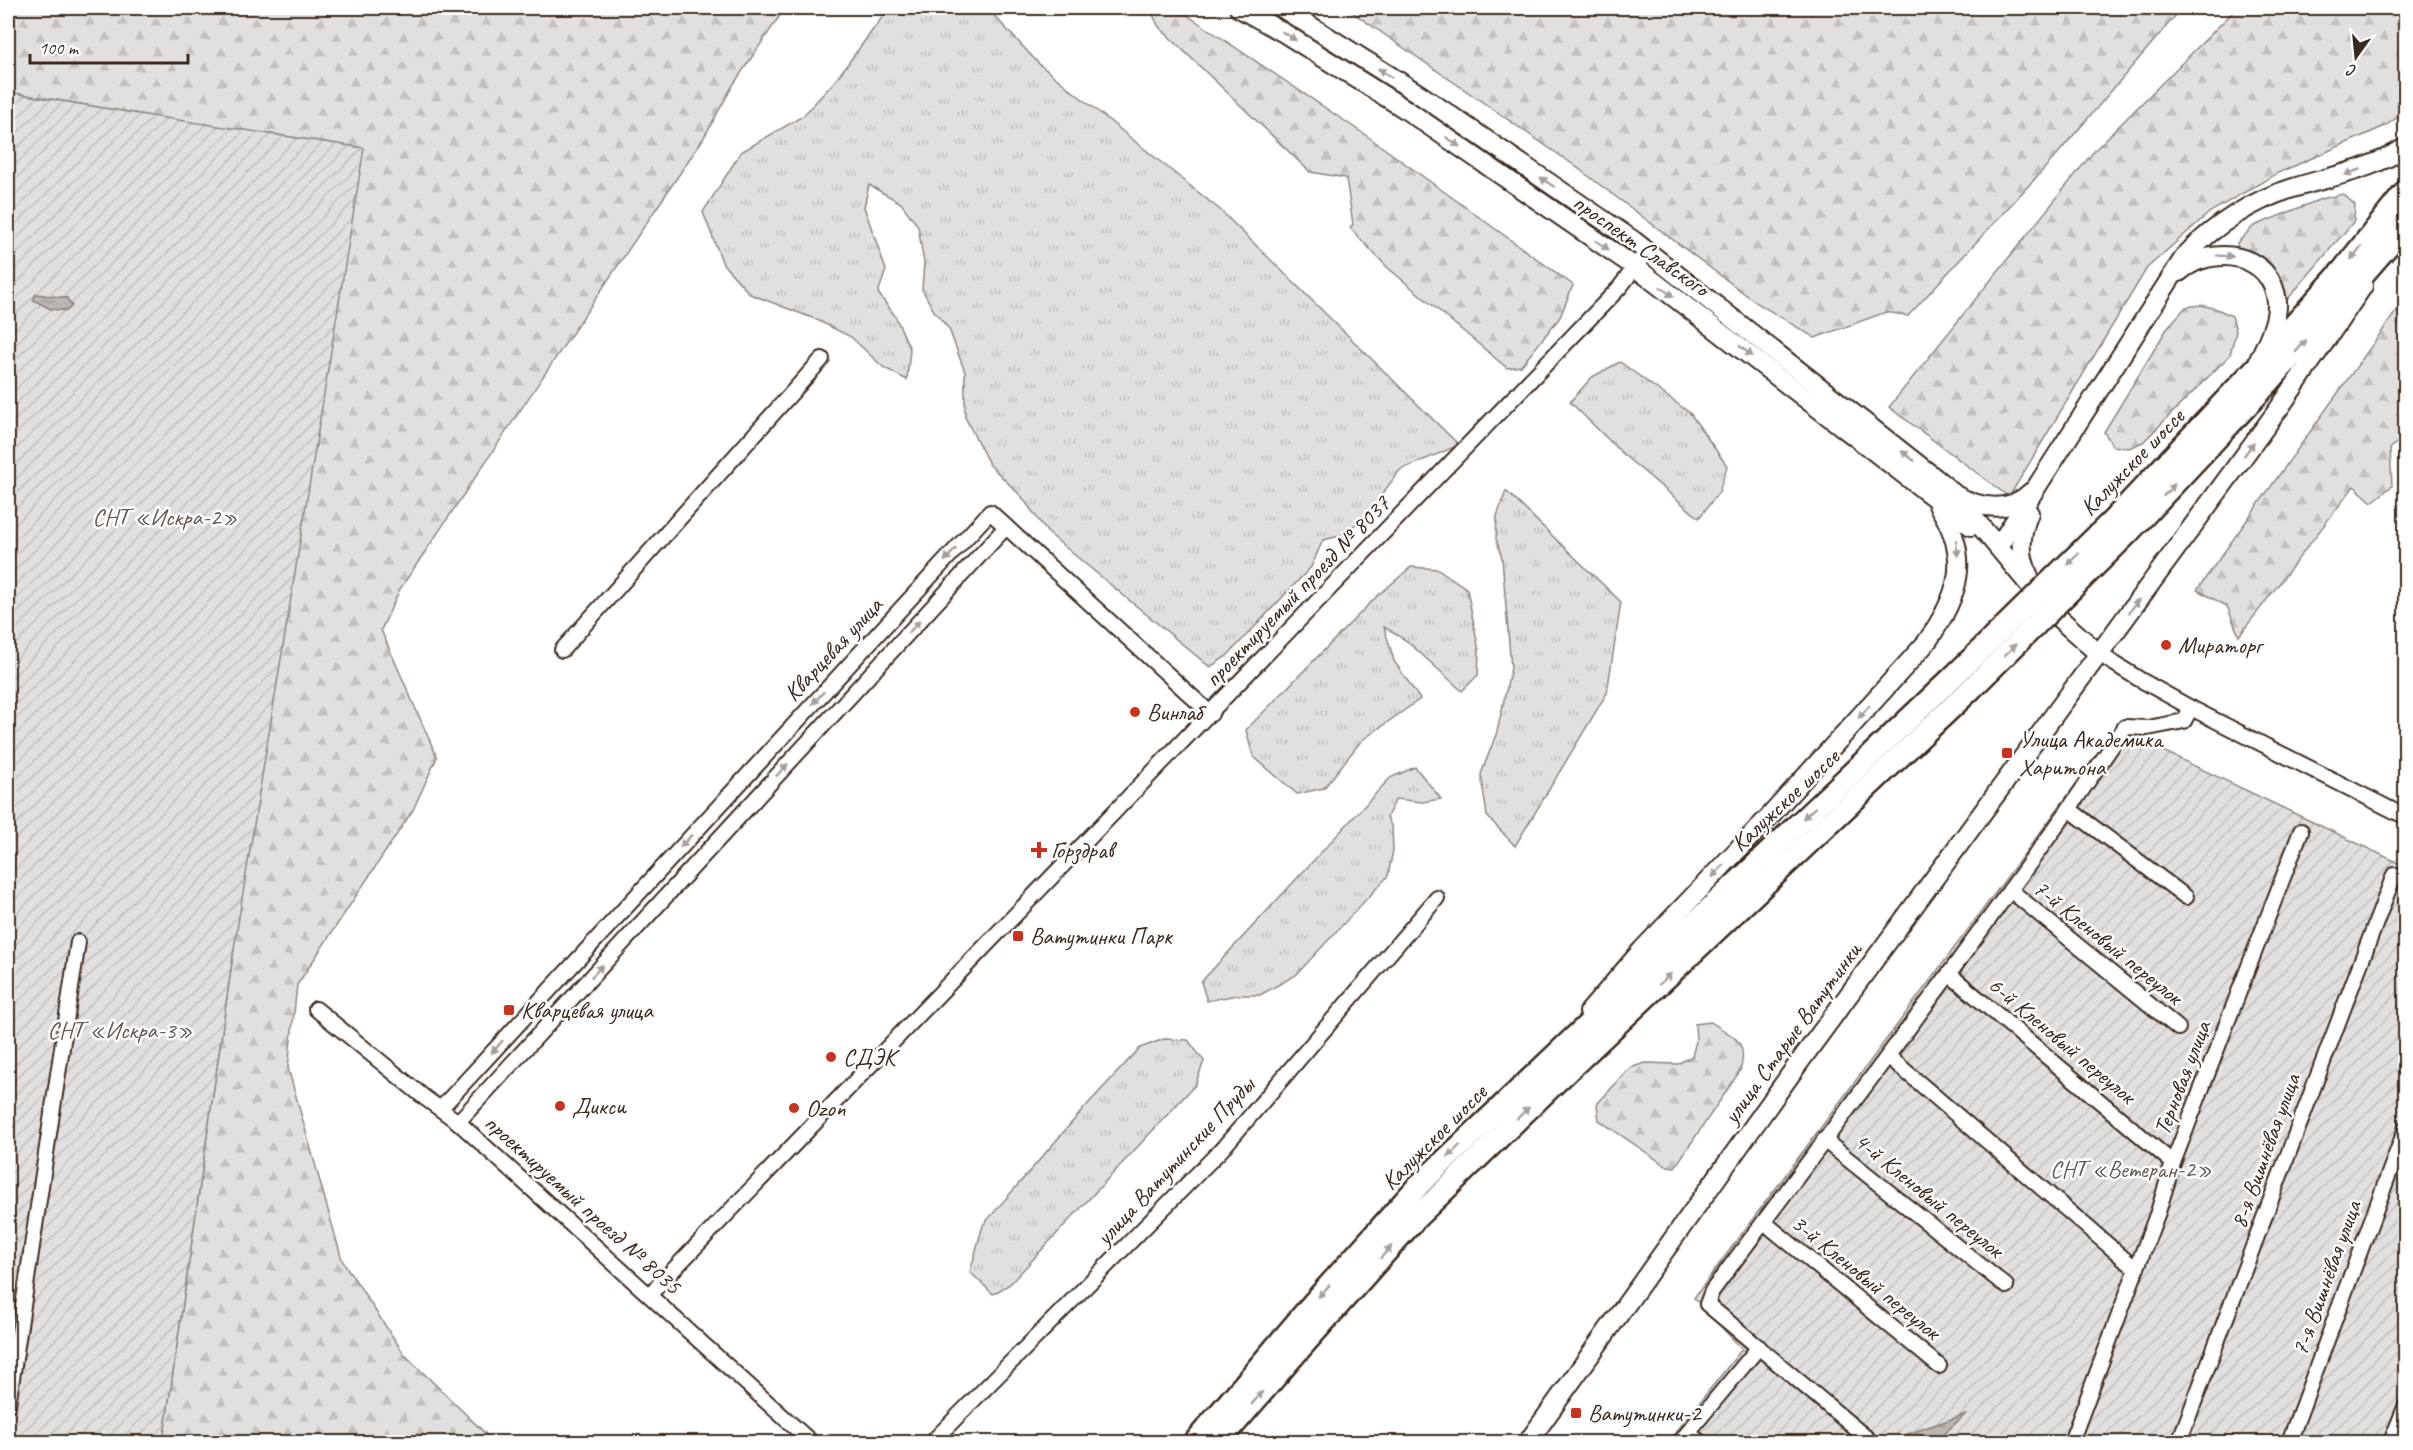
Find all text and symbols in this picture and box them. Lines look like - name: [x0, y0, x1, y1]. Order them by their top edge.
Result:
- scale bar: [30, 27, 188, 65]
- north arrow: [2326, 27, 2386, 87]
- one-way arrow: [1281, 31, 1298, 42]
- text: 100 m: [39, 37, 80, 59]
- text: С: [2344, 59, 2359, 81]
- one-way arrow: [1377, 67, 1394, 78]
- one-way arrow: [1445, 136, 1461, 148]
- one-way arrow: [2343, 167, 2361, 177]
- one-way arrow: [1539, 177, 1555, 188]
- street label: проспект Славского: [1567, 187, 1717, 304]
- one-way arrow: [1594, 239, 1610, 250]
- one-way arrow: [2351, 246, 2363, 261]
- one-way arrow: [2216, 252, 2235, 261]
- one-way arrow: [1660, 285, 1675, 297]
- one-way arrow: [2294, 339, 2307, 354]
- one-way arrow: [1739, 345, 1754, 357]
- street label: Калужское шоссе: [2073, 400, 2192, 522]
- one-way arrow: [2243, 442, 2255, 458]
- one-way arrow: [1900, 450, 1915, 462]
- one-way arrow: [2162, 482, 2176, 497]
- street label: проектируемый проезд № 8037: [1198, 488, 1397, 693]
- park label: СНТ «Искра-2»: [92, 502, 238, 532]
- one-way arrow: [1952, 539, 1962, 558]
- one-way arrow: [944, 547, 957, 562]
- one-way arrow: [2066, 551, 2080, 565]
- street label: Кварцевая улица: [777, 589, 890, 707]
- one-way arrow: [2127, 599, 2139, 614]
- one-way arrow: [907, 620, 921, 634]
- place label: Мираторг: [2178, 630, 2265, 660]
- marker: Мираторг: [2159, 638, 2173, 652]
- one-way arrow: [2003, 643, 2017, 657]
- one-way arrow: [812, 690, 825, 705]
- place label: Винлаб: [1147, 697, 1207, 727]
- one-way arrow: [1857, 704, 1871, 719]
- marker: Винлаб: [1128, 705, 1142, 719]
- place label: Улица Академика Харитона: [2019, 724, 2164, 782]
- street label: Калужское шоссе: [1724, 741, 1847, 858]
- marker: Улица Академика Харитона: [2000, 746, 2014, 760]
- one-way arrow: [775, 764, 789, 778]
- one-way arrow: [1802, 806, 1816, 820]
- one-way arrow: [679, 834, 693, 849]
- place label: Горздрав: [1051, 835, 1118, 865]
- marker: Горздрав: [1032, 843, 1046, 857]
- one-way arrow: [1711, 863, 1725, 878]
- street label: 7-й Кленовый переулок: [2027, 873, 2190, 1013]
- place label: Ватутинки Парк: [1030, 921, 1174, 951]
- marker: Ватутинки Парк: [1011, 929, 1025, 943]
- street label: улица Старые Ватутинки: [1715, 935, 1869, 1131]
- one-way arrow: [590, 964, 604, 978]
- street label: 6-й Кленовый переулок: [1982, 970, 2143, 1112]
- one-way arrow: [1657, 972, 1671, 986]
- place label: Кварцевая улица: [521, 995, 654, 1025]
- marker: Кварцевая улица: [502, 1003, 516, 1017]
- park label: СНТ «Искра-3»: [47, 1015, 193, 1045]
- street label: Терновая улица: [2147, 1015, 2218, 1139]
- one-way arrow: [490, 1039, 504, 1054]
- place label: СДЭК: [843, 1042, 901, 1072]
- marker: СДЭК: [824, 1050, 838, 1064]
- street label: 8-я Вишнёвая улица: [2223, 1068, 2307, 1232]
- street label: улица Ватутинские Пруды: [1088, 1069, 1262, 1253]
- street label: Калужское шоссе: [1375, 1076, 1495, 1196]
- place label: Дикси: [572, 1091, 627, 1121]
- place label: Ozon: [806, 1093, 846, 1123]
- marker: Дикси: [553, 1099, 567, 1113]
- marker: Ozon: [787, 1101, 801, 1115]
- one-way arrow: [1516, 1106, 1531, 1120]
- street label: проектируемый проезд № 8035: [478, 1108, 689, 1301]
- street label: 4-й Кленовый переулок: [1848, 1126, 2011, 1266]
- one-way arrow: [1447, 1144, 1461, 1158]
- park label: СНТ «Ветеран-2»: [2050, 1154, 2212, 1184]
- street label: 7-я Вишнёвая улица: [2284, 1195, 2368, 1359]
- street label: 3-й Кленовый переулок: [1785, 1208, 1948, 1348]
- one-way arrow: [1379, 1244, 1393, 1259]
- one-way arrow: [1318, 1283, 1331, 1298]
- one-way arrow: [1250, 1391, 1263, 1406]
- place label: Ватутинки-2: [1588, 1398, 1703, 1428]
- marker: Ватутинки-2: [1569, 1406, 1583, 1420]

